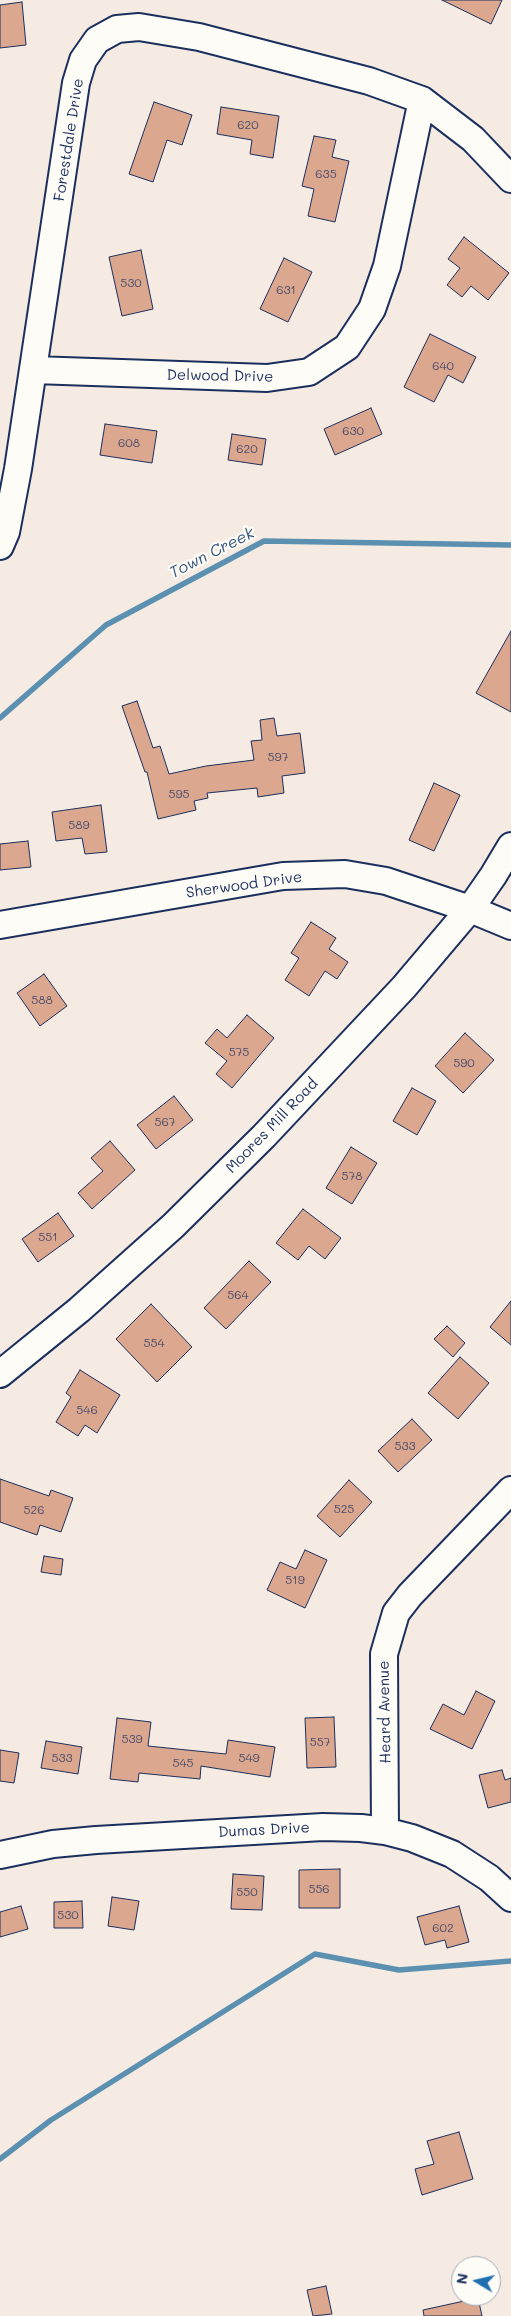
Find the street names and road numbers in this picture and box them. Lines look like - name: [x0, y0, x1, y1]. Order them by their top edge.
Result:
- street label: Forestdale Drive: [50, 77, 88, 203]
- street label: Delwood Drive: [166, 366, 274, 386]
- street label: Sherwood Drive: [185, 868, 303, 902]
- street label: Moores Mill Road: [222, 1075, 322, 1177]
- street label: Heard Avenue: [375, 1660, 395, 1764]
- street label: Dumas Drive: [218, 1819, 310, 1841]

